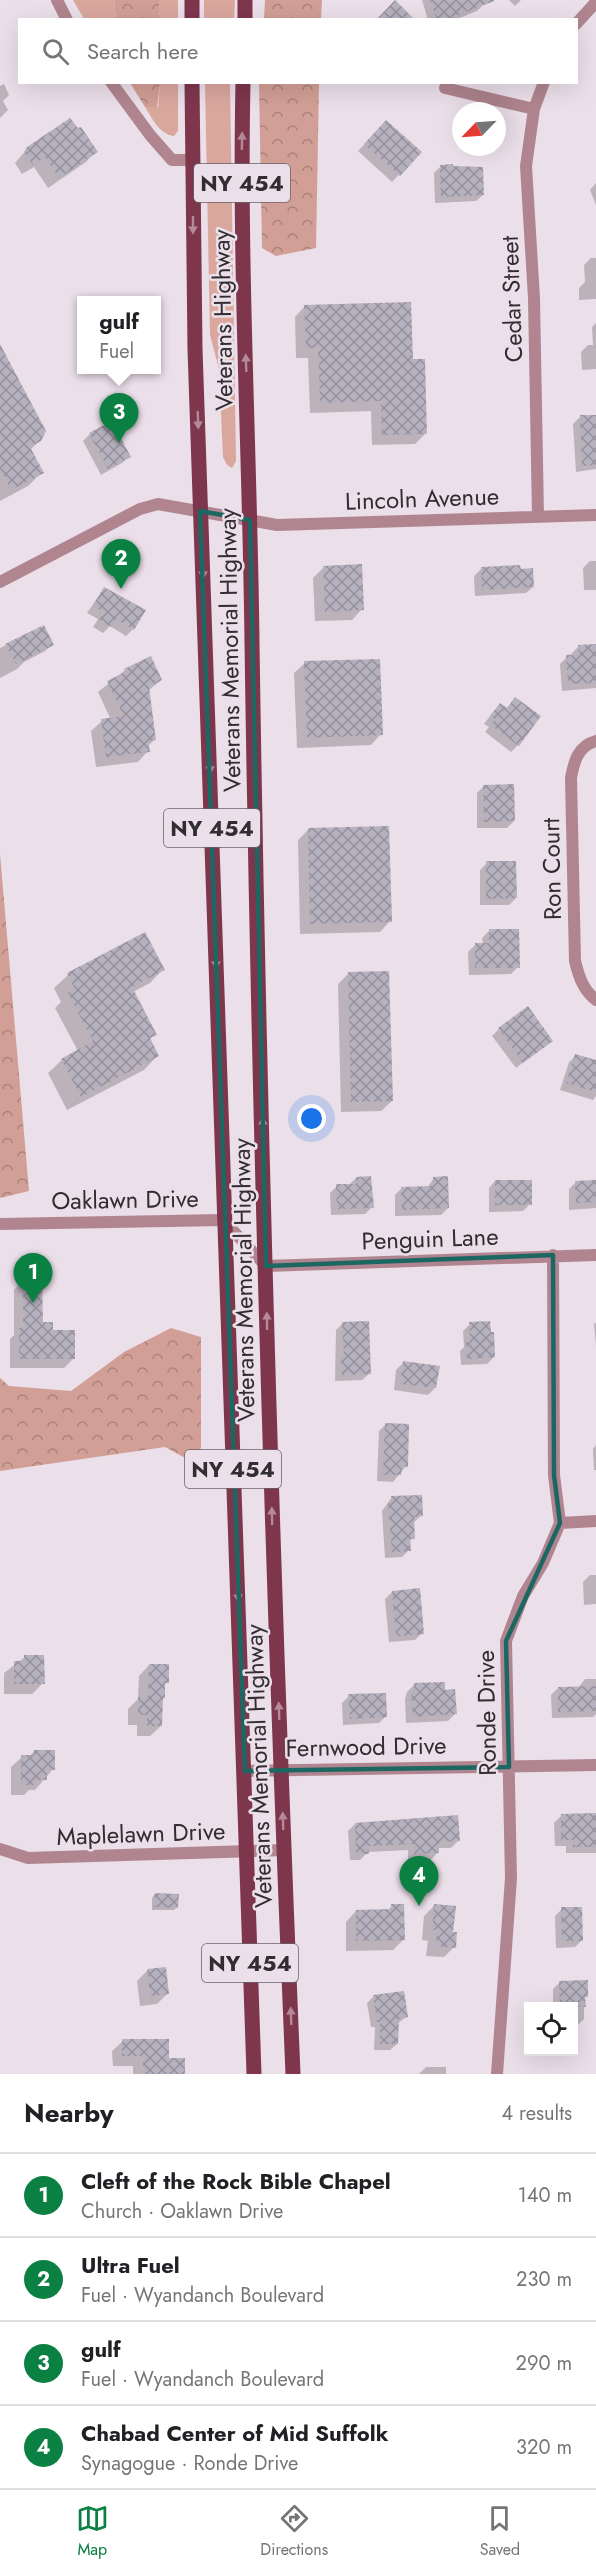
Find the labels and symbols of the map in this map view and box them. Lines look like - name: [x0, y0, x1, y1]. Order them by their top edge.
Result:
- north arrow: [452, 102, 506, 156]
- one-way arrow: [237, 132, 247, 151]
- road number: NY 454: [194, 164, 290, 202]
- one-way arrow: [188, 215, 198, 234]
- street label: Veterans Highway: [203, 229, 242, 411]
- street label: Cedar Street: [492, 235, 531, 363]
- one-way arrow: [241, 353, 251, 372]
- pin: 3: [100, 394, 138, 443]
- one-way arrow: [193, 410, 202, 429]
- street label: Lincoln Avenue: [344, 478, 500, 519]
- street label: Veterans Memorial Highway: [210, 507, 249, 792]
- pin: 2: [102, 540, 140, 589]
- one-way arrow: [198, 560, 207, 579]
- one-way arrow: [205, 755, 214, 774]
- road number: NY 454: [164, 809, 260, 847]
- street label: Ron Court: [533, 817, 570, 921]
- one-way arrow: [212, 950, 221, 969]
- your location: [297, 1104, 326, 1133]
- one-way arrow: [258, 1116, 267, 1135]
- street label: Veterans Memorial Highway: [224, 1137, 263, 1422]
- street label: Oaklawn Drive: [51, 1181, 199, 1218]
- street label: Penguin Lane: [361, 1219, 499, 1258]
- pin: 1: [14, 1254, 52, 1303]
- one-way arrow: [262, 1311, 272, 1330]
- road number: NY 454: [185, 1450, 281, 1488]
- one-way arrow: [267, 1506, 277, 1525]
- one-way arrow: [233, 1584, 243, 1603]
- street label: Veterans Memorial Highway: [236, 1623, 281, 1908]
- street label: Ronde Drive: [468, 1650, 505, 1776]
- one-way arrow: [274, 1701, 283, 1720]
- street label: Fernwood Drive: [285, 1728, 447, 1765]
- one-way arrow: [278, 1811, 287, 1830]
- street label: Maplelawn Drive: [56, 1813, 226, 1854]
- pin: 4: [400, 1856, 438, 1906]
- road number: NY 454: [202, 1944, 298, 1982]
- one-way arrow: [286, 2006, 295, 2025]

